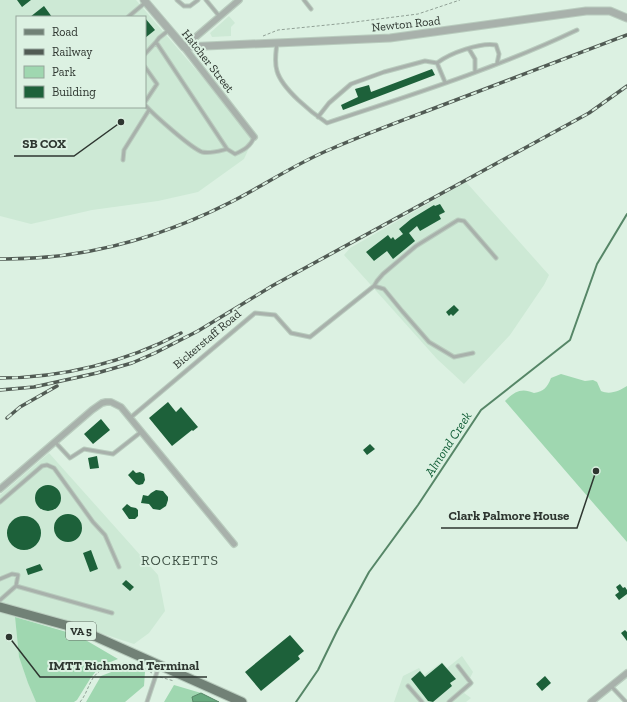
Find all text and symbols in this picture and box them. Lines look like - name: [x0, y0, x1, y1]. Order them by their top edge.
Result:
- street label: Newton Road: [371, 13, 442, 35]
- legend: [16, 16, 146, 108]
- text: Road: [52, 25, 78, 39]
- street label: Hatcher Street: [179, 27, 237, 96]
- text: Railway: [52, 45, 93, 59]
- text: Park: [52, 65, 77, 79]
- text: Building: [52, 85, 96, 99]
- callout: SB COX: [14, 131, 74, 156]
- text: SB COX: [22, 136, 66, 151]
- street label: Bickerstaff Road: [170, 306, 244, 371]
- water label: Almond Creek: [421, 409, 475, 480]
- callout: Clark Palmore House: [441, 503, 577, 528]
- text: Clark Palmore House: [449, 508, 570, 523]
- district label: ROCKETTS: [141, 552, 219, 569]
- road number: VA 5: [66, 622, 96, 640]
- callout: IMTT Richmond Terminal: [40, 652, 207, 677]
- text: IMTT Richmond Terminal: [49, 658, 199, 673]

